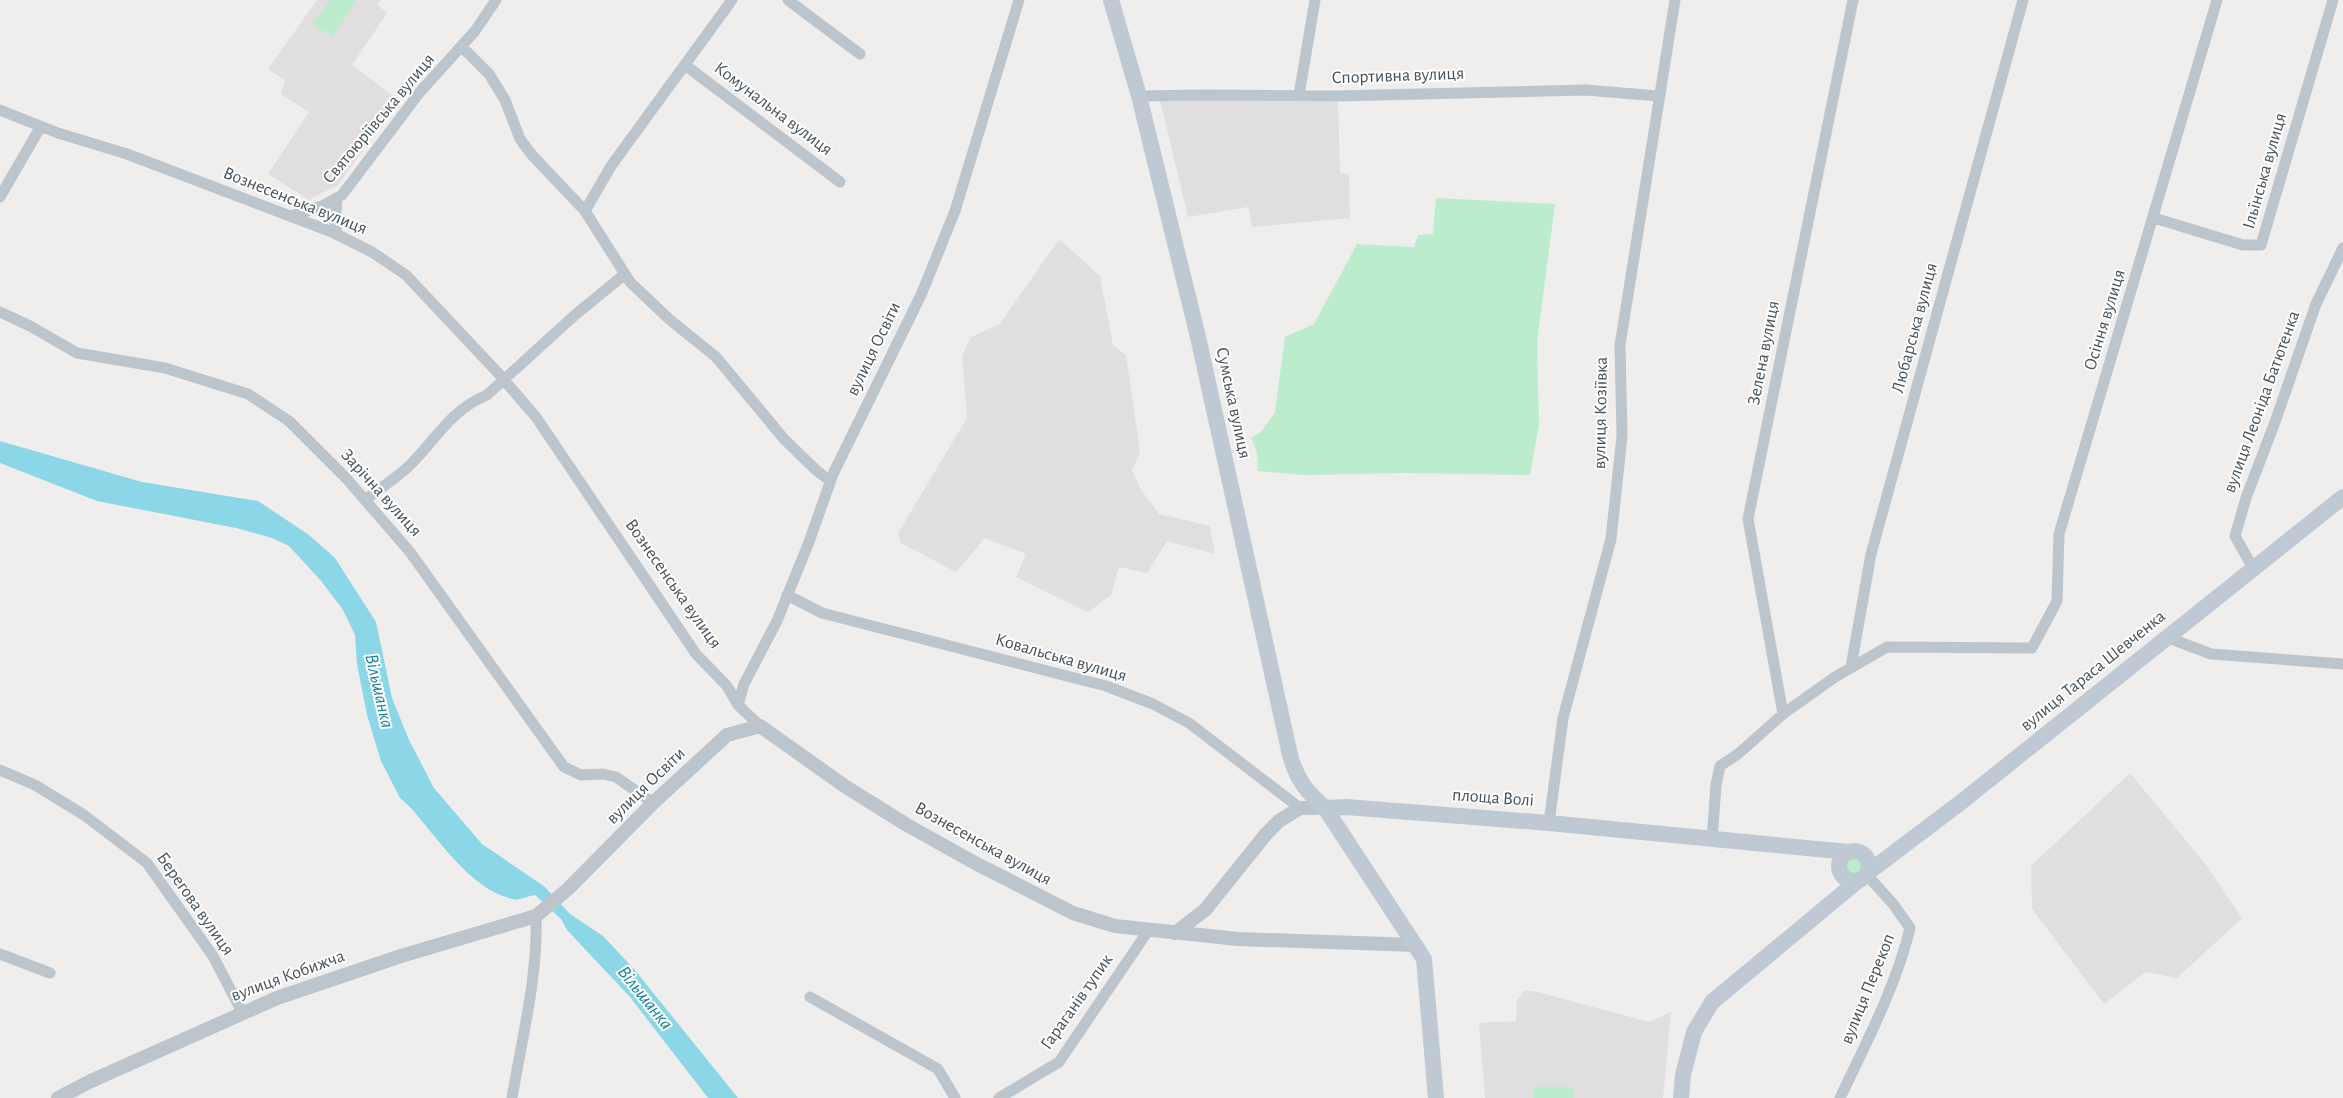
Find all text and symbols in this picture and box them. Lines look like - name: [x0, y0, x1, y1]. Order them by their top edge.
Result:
- street label: Святоюріївська вулиця: [320, 51, 438, 187]
- street label: Комунальна вулиця: [711, 59, 835, 159]
- street label: Спортивна вулиця: [1331, 65, 1465, 87]
- street label: Ільїнська вулиця: [2240, 111, 2290, 231]
- street label: Вознесенська вулиця: [220, 164, 370, 238]
- street label: Любарська вулиця: [1888, 261, 1941, 395]
- street label: Осіння вулиця: [2081, 267, 2129, 373]
- street label: вулиця Освіти: [844, 299, 904, 399]
- street label: Зелена вулиця: [1745, 299, 1783, 407]
- street label: вулиця Леоніда Батютенка: [2221, 309, 2303, 495]
- street label: Сумська вулиця: [1212, 346, 1254, 460]
- street label: вулиця Козіївка: [1591, 357, 1611, 469]
- street label: Зарічна вулиця: [337, 446, 425, 540]
- street label: Вознесенська вулиця: [622, 516, 724, 652]
- street label: вулиця Тараса Шевченка: [2017, 607, 2169, 735]
- street label: Ковальська вулиця: [993, 631, 1129, 685]
- water label: Вільшанка: [361, 652, 397, 730]
- street label: вулиця Освіти: [603, 744, 689, 828]
- street label: площа Волі: [1452, 786, 1534, 810]
- street label: Вознесенська вулиця: [911, 799, 1055, 889]
- street label: Берегова вулиця: [153, 849, 237, 959]
- street label: вулиця Перекоп: [1838, 931, 1898, 1047]
- street label: вулиця Кобижча: [228, 946, 347, 1005]
- street label: Гараганів тупик: [1038, 950, 1117, 1053]
- water label: Вільшанка: [614, 963, 676, 1033]

